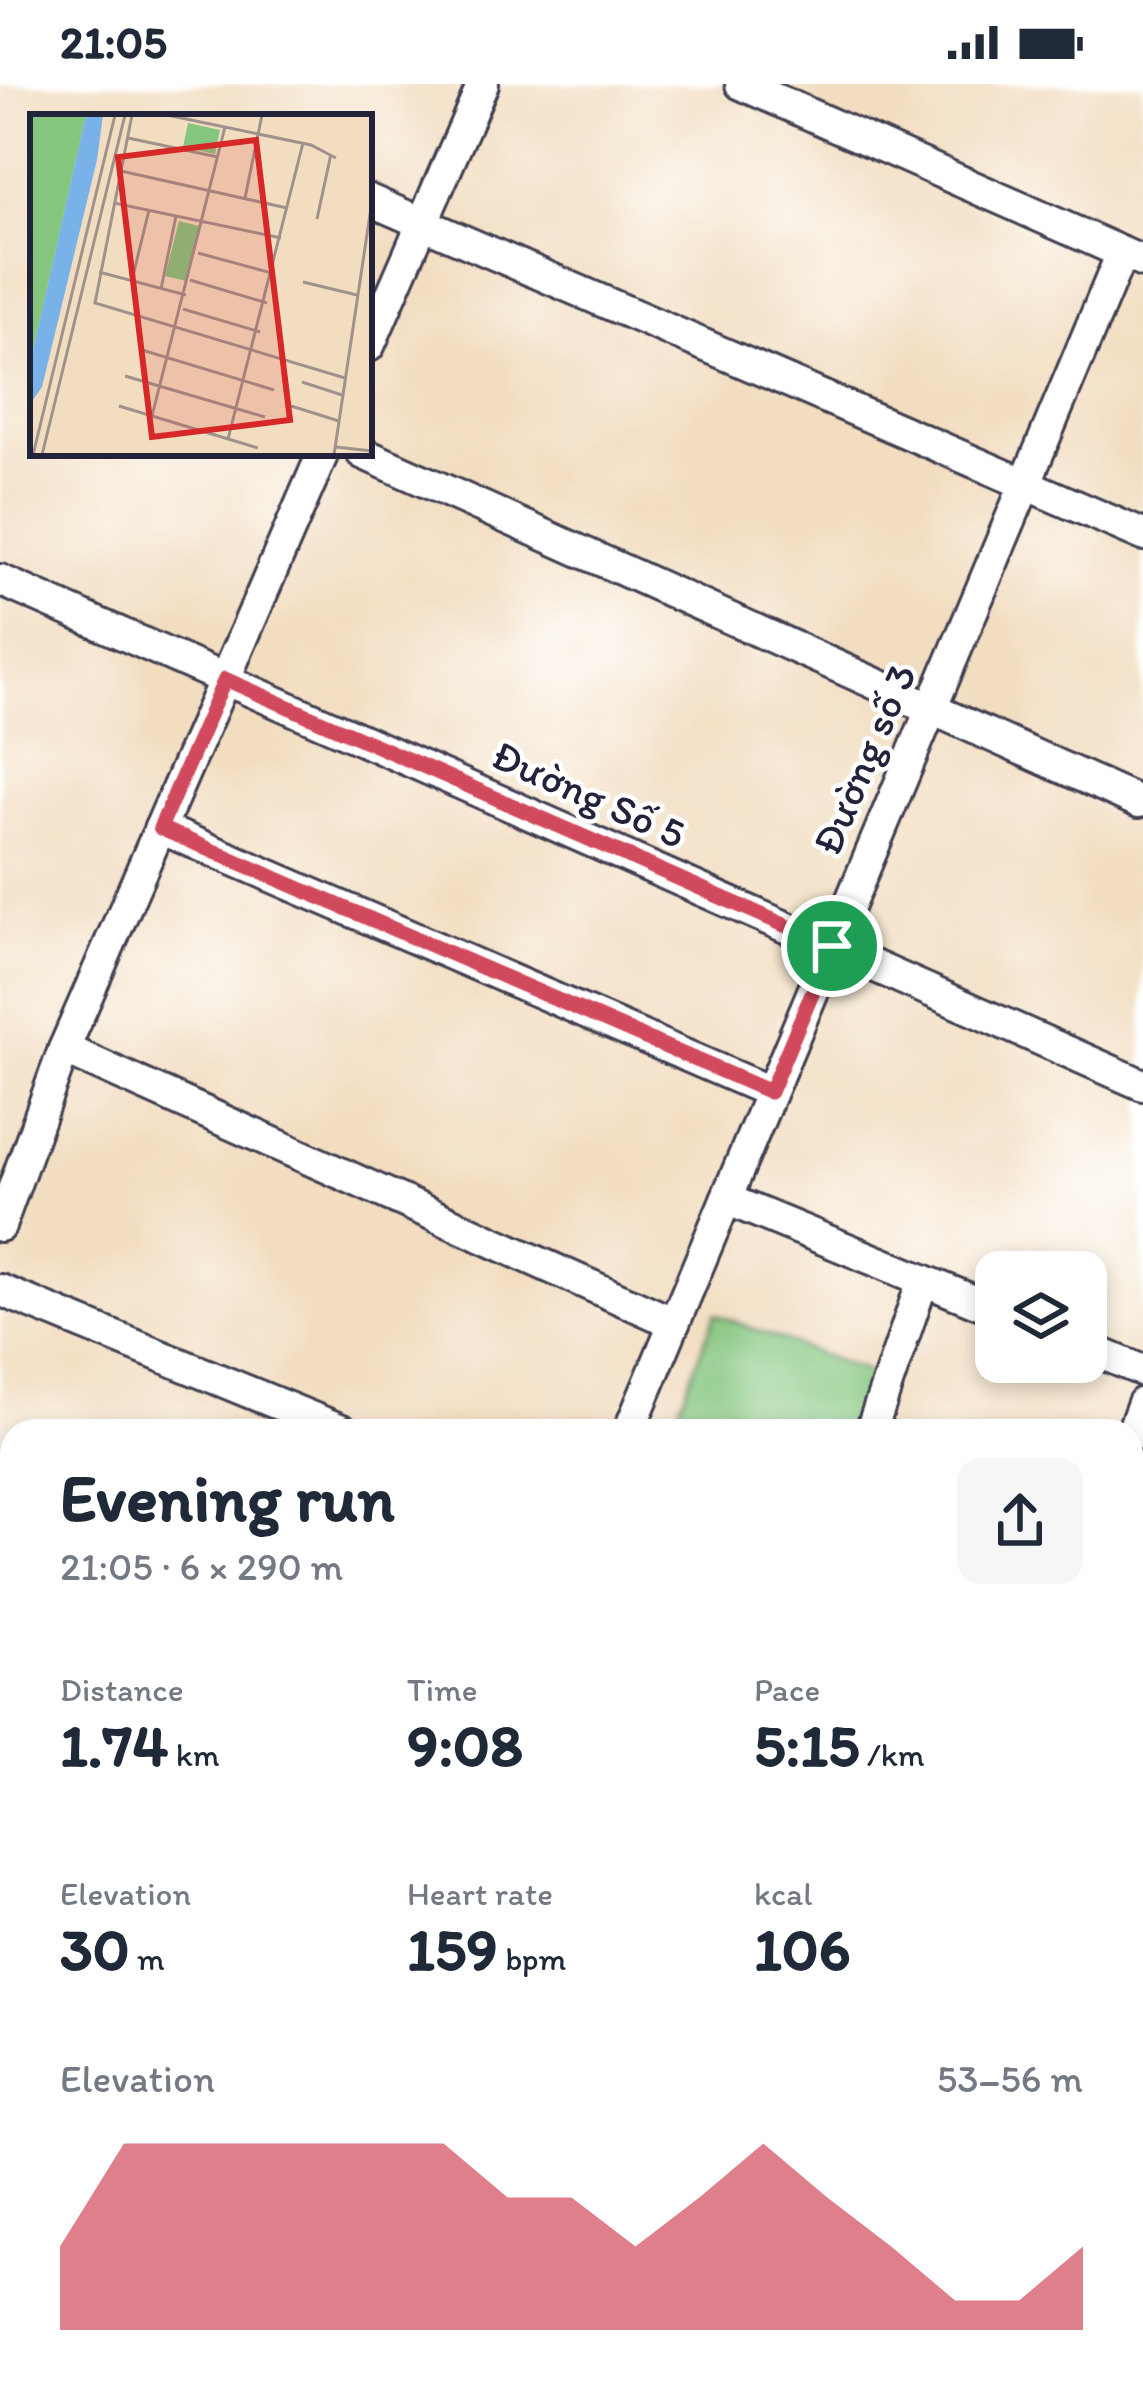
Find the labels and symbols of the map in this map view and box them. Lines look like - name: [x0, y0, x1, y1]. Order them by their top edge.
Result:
- inset map: [30, 114, 372, 456]
- street label: Đường số 3: [801, 656, 927, 862]
- street label: Đường Số 5: [485, 729, 693, 859]
- pin: [781, 895, 883, 997]

